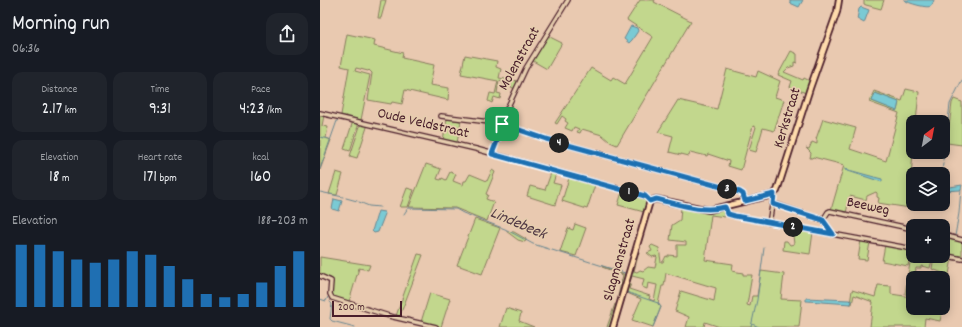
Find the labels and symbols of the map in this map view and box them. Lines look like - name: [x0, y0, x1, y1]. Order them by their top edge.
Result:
- street label: Molenstraat: [494, 23, 547, 95]
- street label: Kerkstraat: [768, 85, 808, 151]
- street label: Oude Veldstraat: [375, 103, 472, 145]
- pin: [485, 107, 519, 141]
- north arrow: [906, 115, 950, 159]
- pin: 4: [549, 133, 569, 153]
- pin: 3: [717, 179, 737, 199]
- pin: 1: [619, 182, 639, 202]
- street label: Beeweg: [845, 192, 891, 222]
- water label: Lindebeek: [486, 202, 551, 247]
- street label: Slagmanstraat: [598, 216, 642, 304]
- pin: 2: [783, 217, 803, 237]
- scale bar: [332, 299, 402, 318]

